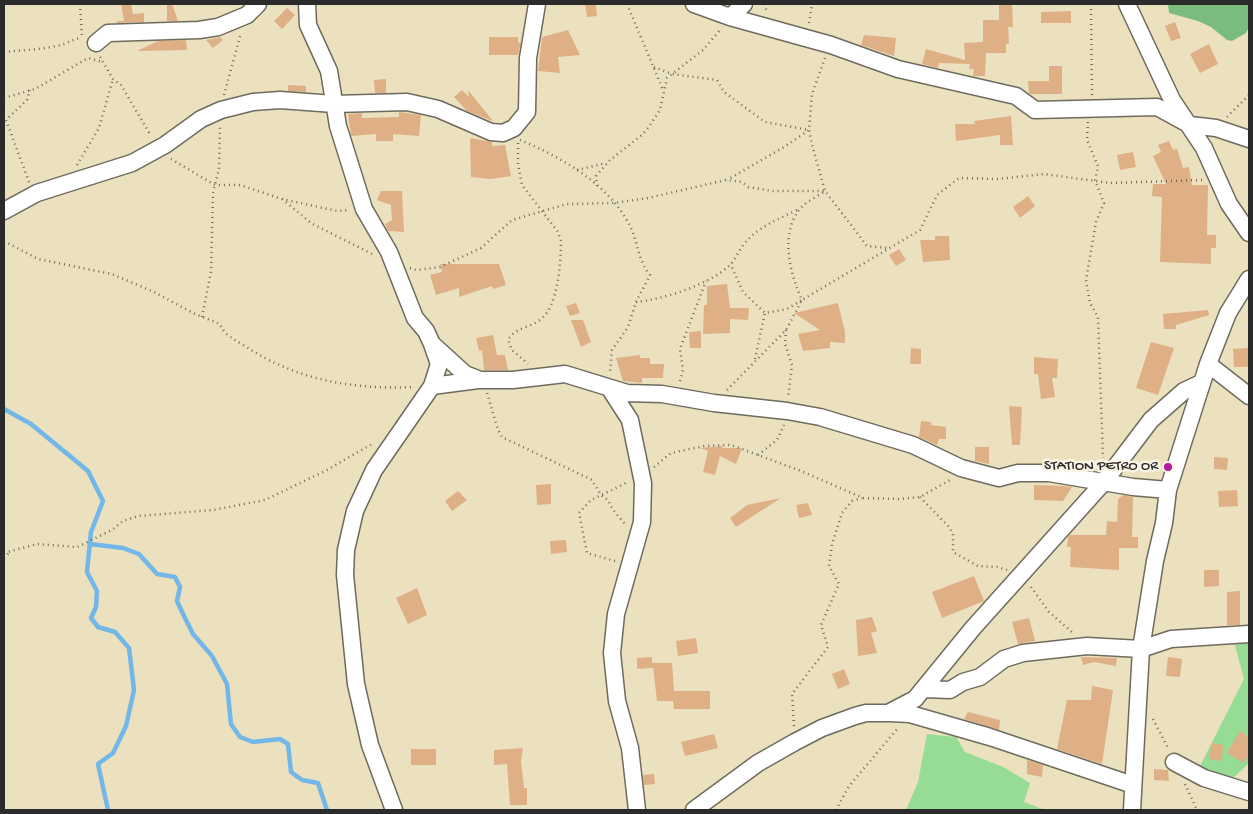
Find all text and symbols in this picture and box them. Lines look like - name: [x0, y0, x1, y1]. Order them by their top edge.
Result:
- place label: STATION PETRO OR: [1044, 458, 1158, 476]
- marker: STATION PETRO OR: [1162, 461, 1174, 473]

